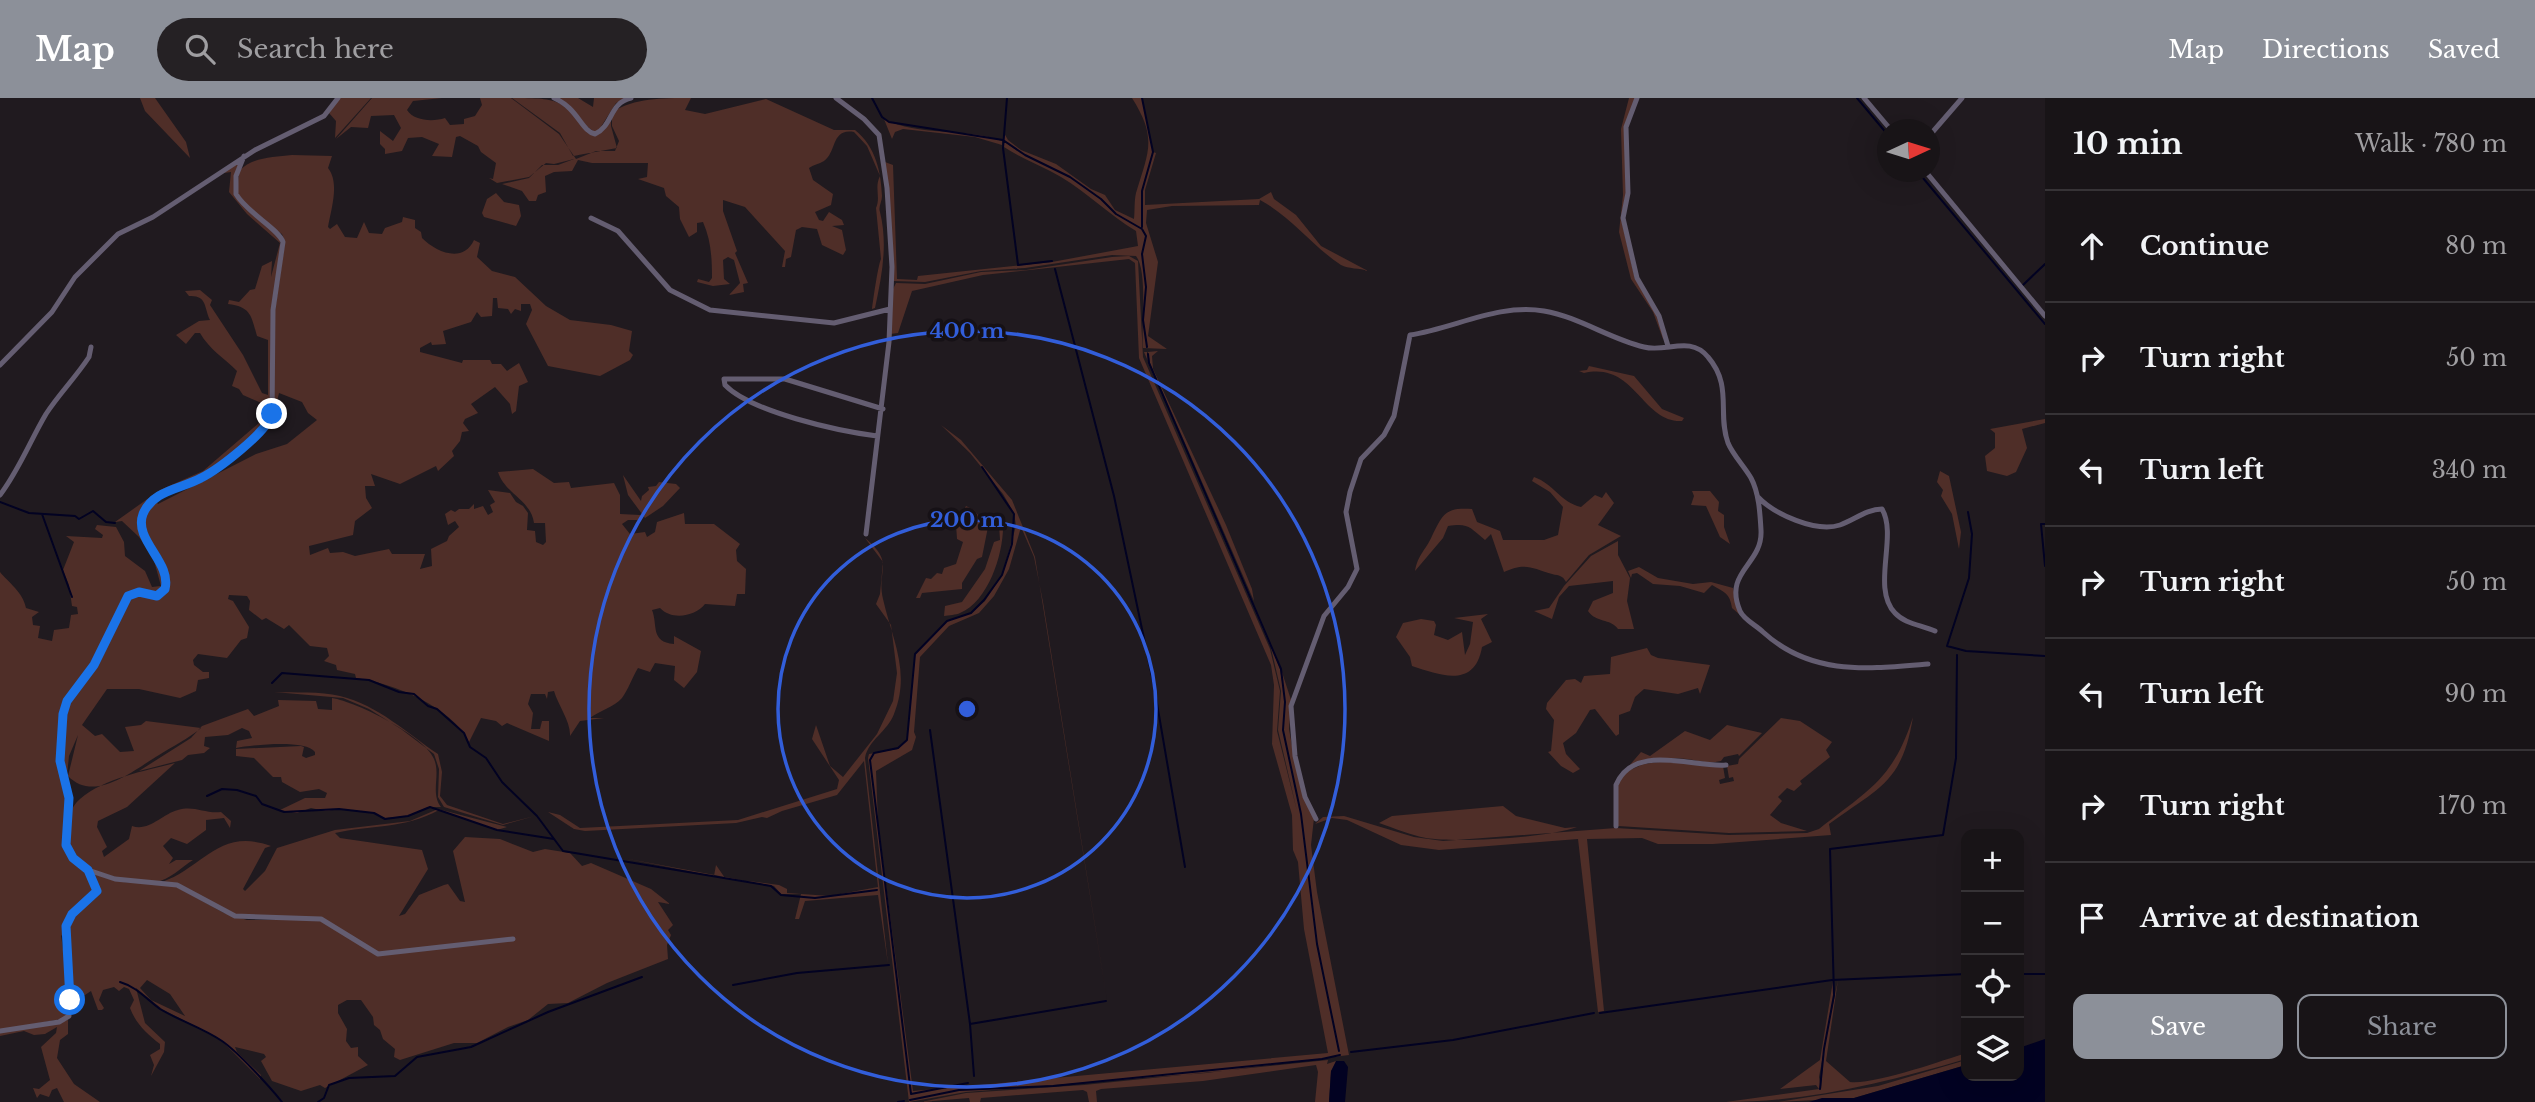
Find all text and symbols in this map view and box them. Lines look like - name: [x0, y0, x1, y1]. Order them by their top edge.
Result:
- search box: [157, 18, 647, 81]
- text: Map: [35, 29, 115, 70]
- icon: search: [181, 30, 219, 68]
- text: Search here: [237, 33, 394, 65]
- text: Map: [2168, 35, 2224, 64]
- text: Directions: [2262, 35, 2390, 64]
- text: Saved: [2428, 35, 2500, 64]
- north arrow: [1877, 119, 1940, 182]
- text: 10 min: [2073, 125, 2183, 162]
- text: Walk · 780 m: [2355, 130, 2507, 158]
- icon: ahead: [2073, 227, 2111, 265]
- text: Continue: [2140, 230, 2269, 262]
- text: 80 m: [2445, 232, 2507, 260]
- text: 400 m: [930, 318, 1004, 344]
- icon: right: [2073, 339, 2111, 377]
- text: Turn right: [2140, 342, 2285, 374]
- text: 50 m: [2446, 344, 2507, 372]
- route end: [256, 398, 287, 429]
- icon: left: [2073, 451, 2111, 489]
- text: Turn left: [2140, 454, 2264, 486]
- text: 340 m: [2432, 456, 2507, 484]
- text: 200 m: [930, 507, 1004, 533]
- icon: right: [2073, 563, 2111, 601]
- text: Turn right: [2140, 566, 2285, 598]
- text: 50 m: [2446, 568, 2507, 596]
- icon: left: [2073, 675, 2111, 713]
- text: Turn left: [2140, 678, 2264, 710]
- text: 90 m: [2445, 680, 2507, 708]
- centre of rings: [955, 697, 979, 721]
- icon: right: [2073, 787, 2111, 825]
- text: Turn right: [2140, 790, 2285, 822]
- text: 170 m: [2437, 792, 2507, 820]
- map controls: [1961, 829, 2024, 1081]
- button: +: [1961, 829, 2024, 892]
- button: −: [1961, 892, 2024, 955]
- icon: arrive: [2073, 899, 2111, 937]
- text: Arrive at destination: [2140, 902, 2420, 934]
- button: locate: [1961, 955, 2024, 1018]
- route start: [54, 984, 85, 1015]
- button: Save: [2073, 994, 2283, 1059]
- button: Share: [2297, 994, 2507, 1059]
- button: layers: [1961, 1018, 2024, 1081]

